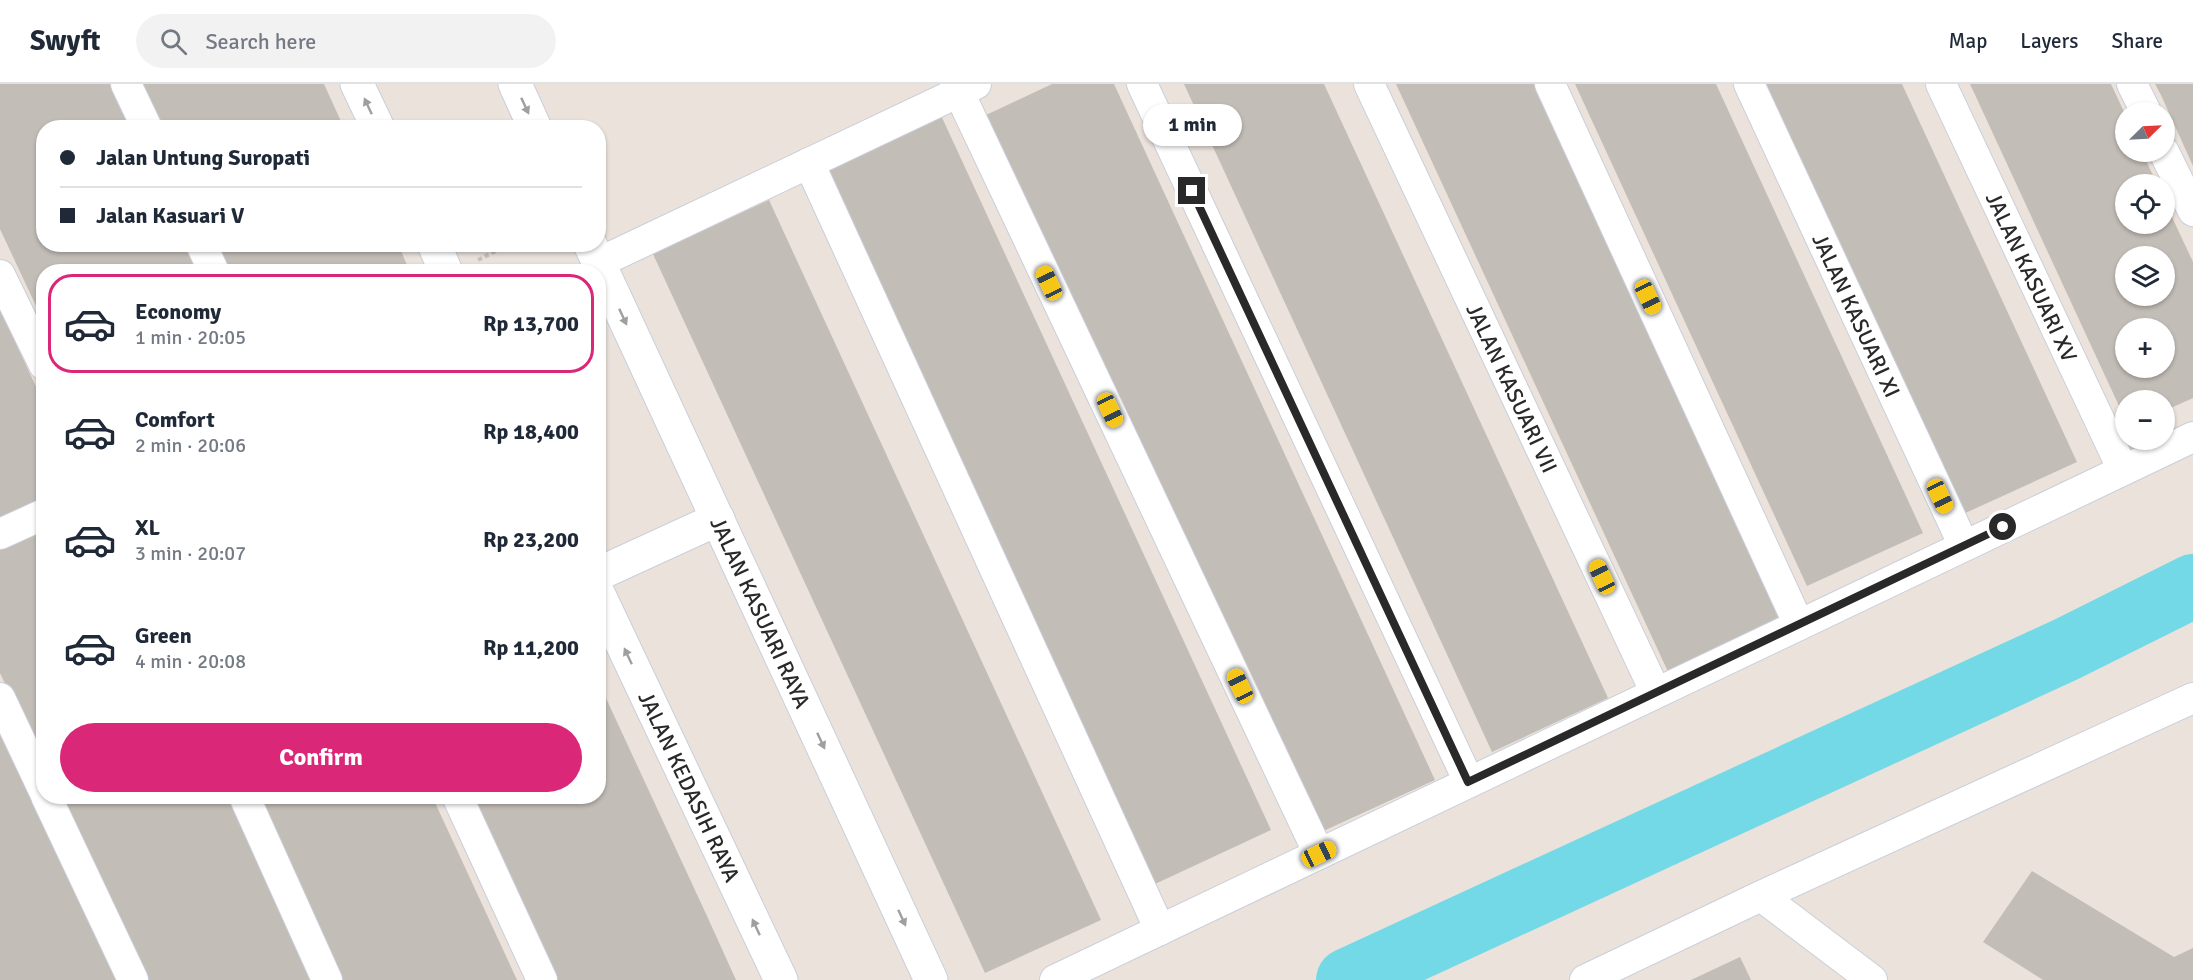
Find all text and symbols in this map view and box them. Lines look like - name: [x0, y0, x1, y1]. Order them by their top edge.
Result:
- search box: [136, 14, 556, 68]
- text: Swyft: [30, 24, 100, 58]
- icon: search: [157, 25, 190, 58]
- text: Search here: [205, 28, 316, 55]
- text: Map: [1949, 28, 1987, 54]
- text: Layers: [2020, 28, 2078, 54]
- text: Share: [2111, 28, 2163, 54]
- one-way arrow: [363, 97, 372, 114]
- one-way arrow: [520, 97, 529, 114]
- north arrow: [2115, 102, 2175, 162]
- map controls: [2115, 102, 2175, 450]
- callout: 1 min: [1142, 104, 1242, 146]
- text: 1 min: [1168, 112, 1217, 137]
- text: Jalan Untung Suropati: [96, 144, 310, 171]
- button: locate: [2115, 174, 2175, 234]
- route end: [1178, 177, 1205, 204]
- street label: JALAN KASUARI XV: [1980, 188, 2083, 366]
- text: Jalan Kasuari V: [96, 202, 244, 229]
- street label: JALAN KASUARI XI: [1806, 229, 1906, 402]
- button: layers: [2115, 246, 2175, 306]
- car: [1033, 263, 1065, 303]
- car: [1632, 277, 1664, 317]
- icon: car: [63, 297, 117, 351]
- text: Economy: [135, 298, 221, 325]
- street label: JALAN KASUARI VII: [1460, 299, 1563, 477]
- one-way arrow: [619, 308, 628, 325]
- text: Rp 13,700: [483, 310, 579, 337]
- button: +: [2115, 318, 2175, 378]
- text: 1 min · 20:05: [135, 325, 246, 350]
- car: [1094, 390, 1126, 430]
- button: −: [2115, 390, 2175, 450]
- icon: car: [63, 405, 117, 459]
- text: Comfort: [135, 406, 215, 433]
- text: Rp 18,400: [483, 418, 579, 445]
- text: 2 min · 20:06: [135, 433, 246, 458]
- car: [1924, 476, 1956, 516]
- icon: car: [63, 513, 117, 567]
- street label: JALAN KASUARI RAYA: [704, 513, 816, 713]
- route start: [1989, 513, 2016, 540]
- text: XL: [135, 514, 160, 541]
- text: Rp 23,200: [483, 526, 579, 553]
- text: 3 min · 20:07: [135, 541, 246, 566]
- car: [1586, 557, 1618, 597]
- icon: car: [63, 621, 117, 675]
- text: Green: [135, 622, 192, 649]
- text: Rp 11,200: [483, 634, 579, 661]
- one-way arrow: [624, 647, 633, 664]
- text: 4 min · 20:08: [135, 649, 246, 674]
- car: [1224, 666, 1256, 706]
- street label: JALAN KEDASIH RAYA: [632, 687, 746, 887]
- button: Confirm: [60, 723, 582, 792]
- one-way arrow: [816, 732, 825, 749]
- car: [1299, 838, 1339, 870]
- one-way arrow: [898, 909, 907, 926]
- one-way arrow: [752, 919, 761, 936]

